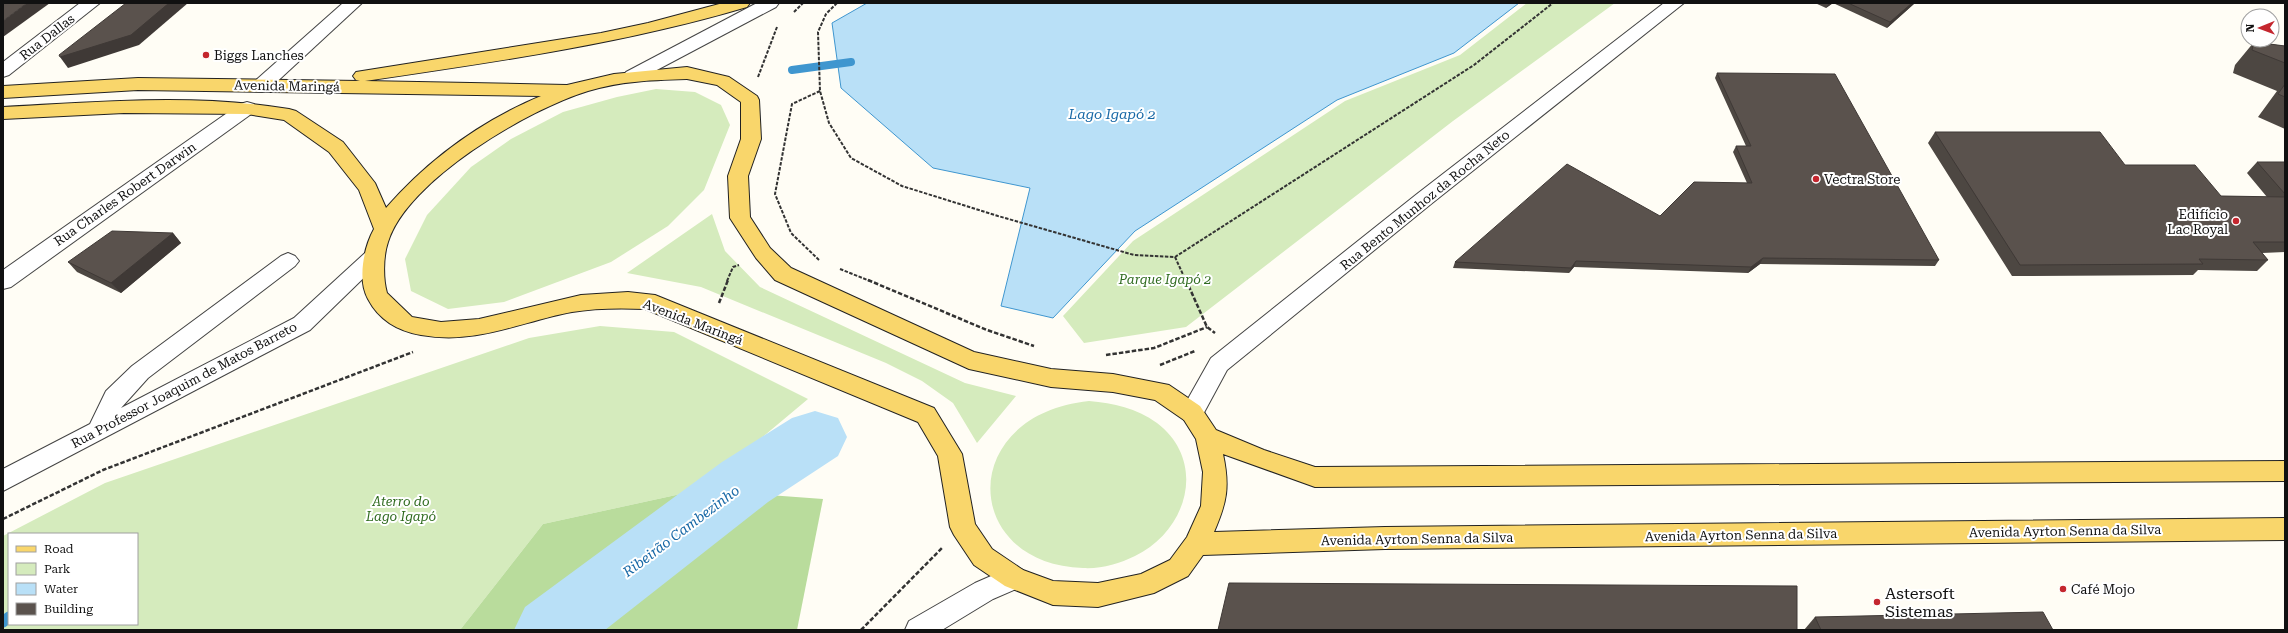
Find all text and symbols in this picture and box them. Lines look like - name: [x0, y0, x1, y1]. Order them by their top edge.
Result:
- north arrow: [2240, 8, 2280, 48]
- street label: Rua Dallas: [17, 11, 77, 63]
- text: N: [2244, 23, 2257, 33]
- place label: Biggs Lanches: [214, 48, 304, 63]
- marker: Biggs Lanches: [201, 50, 211, 60]
- street label: Avenida Maringá: [234, 78, 340, 94]
- water label: Lago Igapó 2: [1068, 106, 1156, 122]
- street label: Rua Bento Munhoz da Rocha Neto: [1337, 127, 1513, 273]
- street label: Rua Charles Robert Darwin: [51, 139, 199, 249]
- place label: Vectra Store: [1824, 172, 1900, 187]
- marker: Vectra Store: [1811, 174, 1821, 184]
- place label: Edifício Lac Royal: [2167, 207, 2228, 237]
- marker: Edifício Lac Royal: [2231, 216, 2241, 226]
- park label: Parque Igapó 2: [1118, 272, 1211, 287]
- street label: Avenida Maringá: [641, 296, 745, 348]
- street label: Rua Professor Joaquim de Matos Barreto: [69, 319, 299, 451]
- water label: Ribeirão Cambezinho: [619, 482, 742, 581]
- park label: Aterro do Lago Igapó: [365, 494, 436, 524]
- street label: Avenida Ayrton Senna da Silva: [1969, 522, 2161, 540]
- street label: Avenida Ayrton Senna da Silva: [1645, 526, 1837, 544]
- street label: Avenida Ayrton Senna da Silva: [1321, 530, 1513, 548]
- legend: [8, 533, 138, 625]
- text: Road: [44, 542, 74, 556]
- text: Park: [44, 562, 71, 576]
- text: Water: [44, 582, 78, 596]
- place label: Café Mojo: [2071, 582, 2135, 597]
- place label: Astersoft Sistemas: [1885, 584, 1955, 621]
- marker: Café Mojo: [2058, 584, 2068, 594]
- marker: Astersoft Sistemas: [1872, 597, 1882, 607]
- text: Building: [44, 602, 93, 616]

